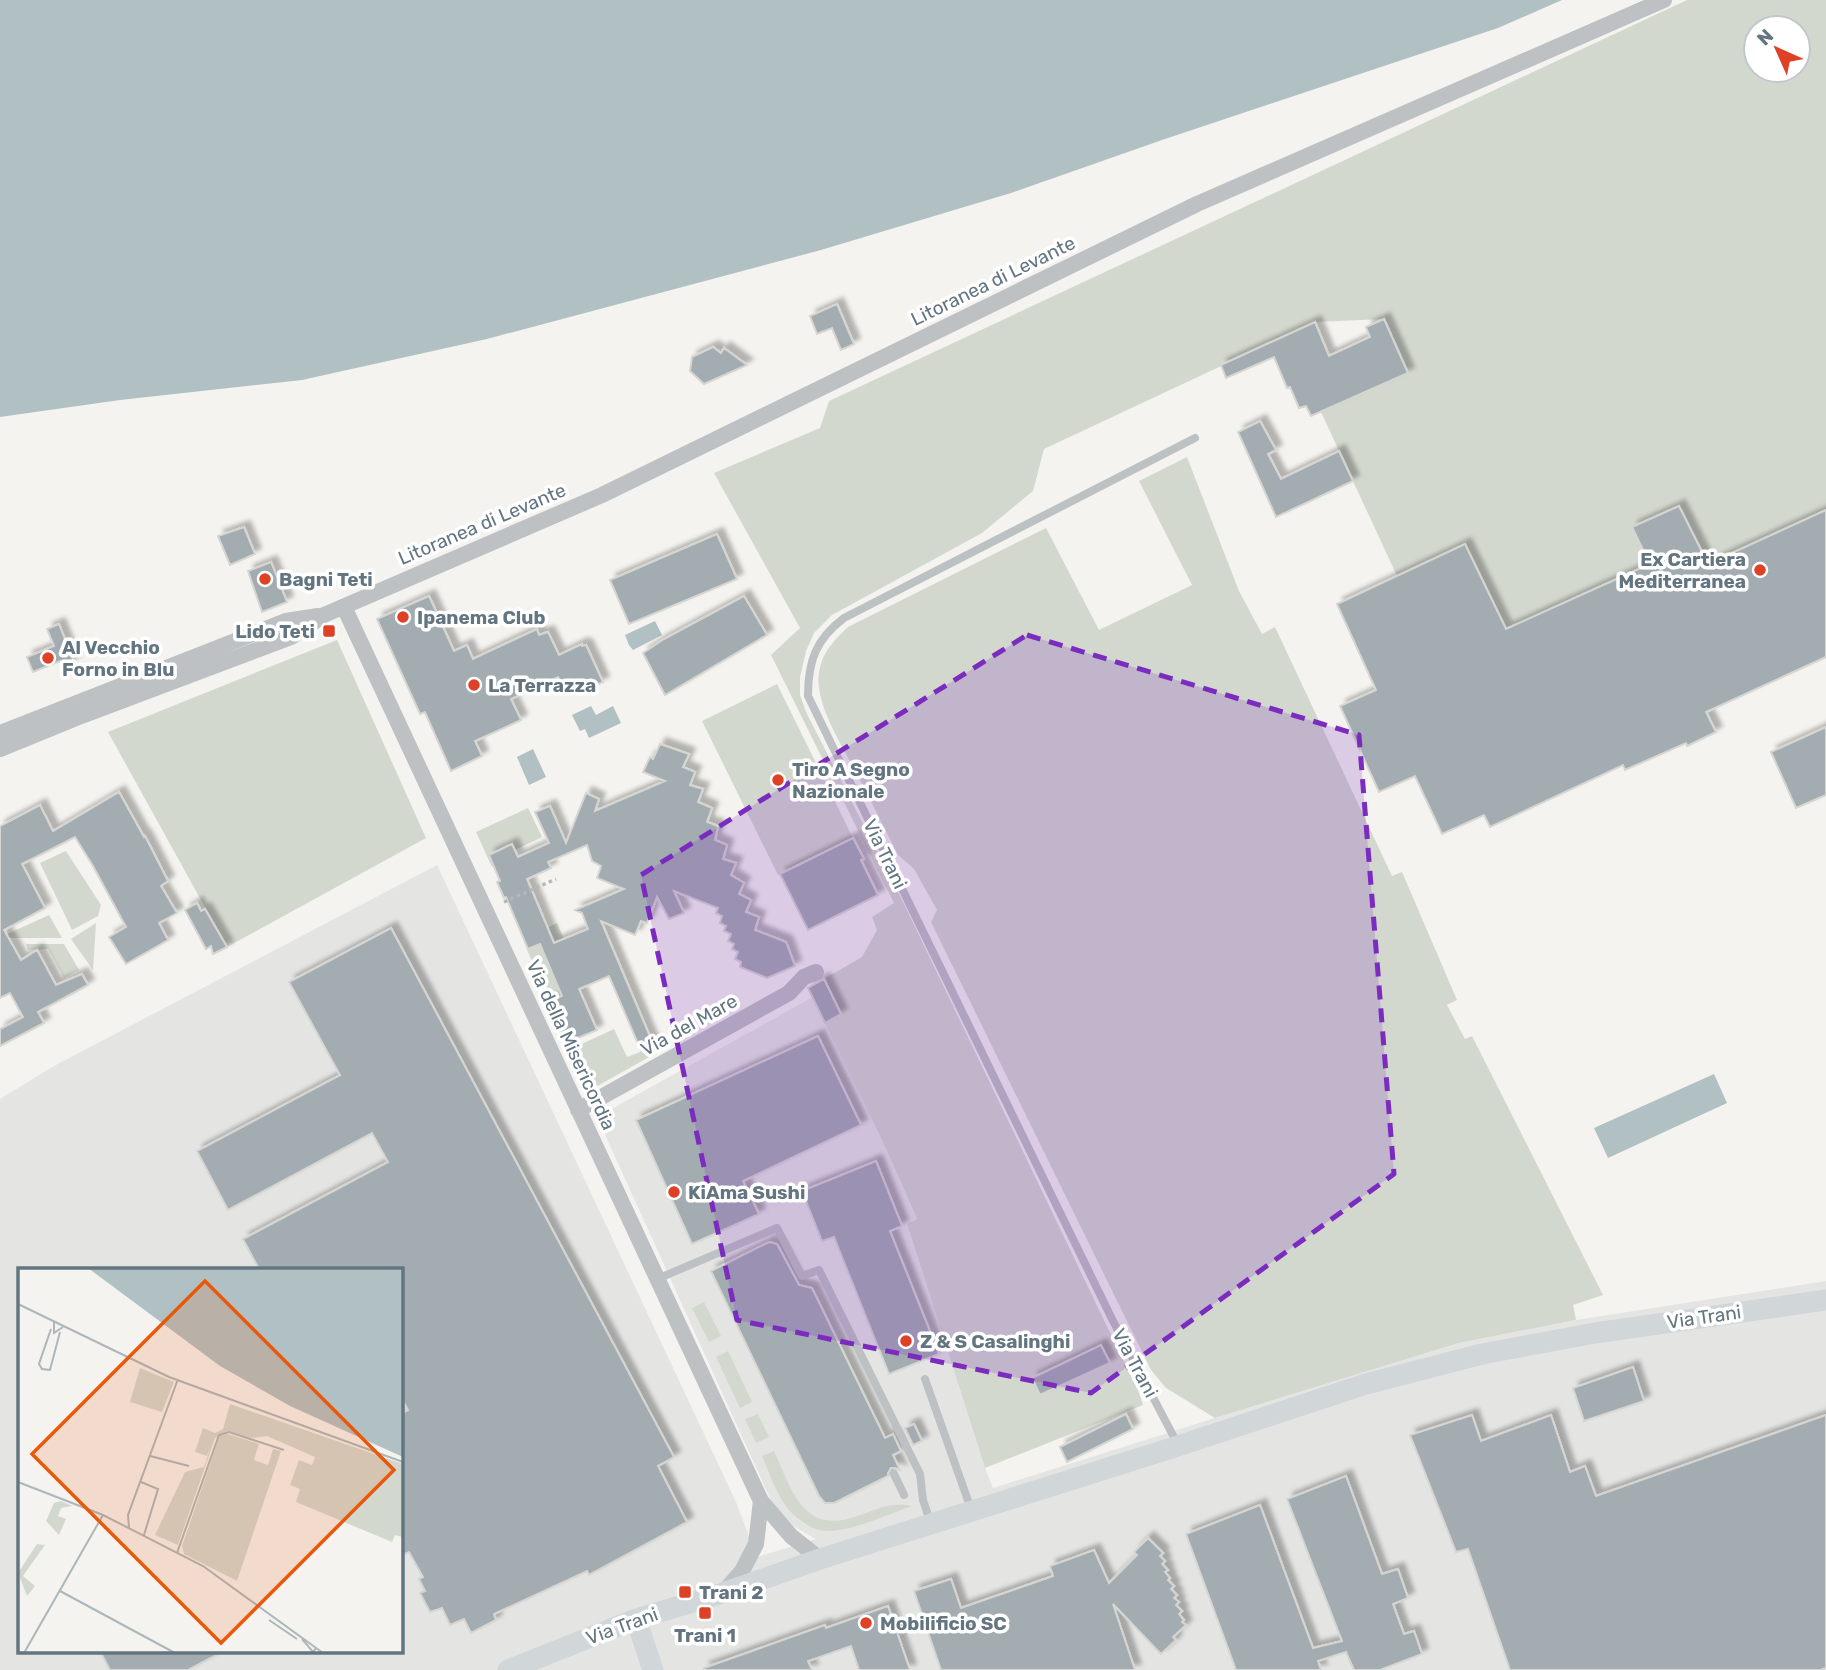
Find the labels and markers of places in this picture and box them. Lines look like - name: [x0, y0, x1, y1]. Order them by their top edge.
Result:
- place label: Ex Cartiera Mediterranea: [1618, 548, 1746, 593]
- marker: Ex Cartiera Mediterranea: [1752, 562, 1768, 578]
- place label: Bagni Teti: [279, 568, 373, 591]
- marker: Bagni Teti: [257, 571, 273, 587]
- place label: Ipanema Club: [417, 606, 545, 629]
- marker: Ipanema Club: [395, 609, 411, 625]
- place label: Lido Teti: [235, 620, 315, 643]
- marker: Lido Teti: [321, 623, 337, 639]
- place label: Al Vecchio Forno in Blu: [62, 636, 174, 681]
- marker: Al Vecchio Forno in Blu: [40, 650, 56, 666]
- place label: La Terrazza: [488, 674, 596, 697]
- marker: La Terrazza: [466, 677, 482, 693]
- place label: Tiro A Segno Nazionale: [792, 758, 910, 803]
- marker: Tiro A Segno Nazionale: [770, 772, 786, 788]
- place label: KiAma Sushi: [688, 1181, 805, 1204]
- marker: KiAma Sushi: [666, 1184, 682, 1200]
- place label: Z & S Casalinghi: [920, 1330, 1070, 1353]
- marker: Z & S Casalinghi: [898, 1333, 914, 1349]
- place label: Trani 2: [699, 1581, 764, 1604]
- marker: Trani 2: [677, 1584, 693, 1600]
- marker: Trani 1: [697, 1605, 713, 1621]
- place label: Mobilificio SC: [880, 1612, 1007, 1635]
- marker: Mobilificio SC: [858, 1615, 874, 1631]
- place label: Trani 1: [674, 1624, 736, 1647]

